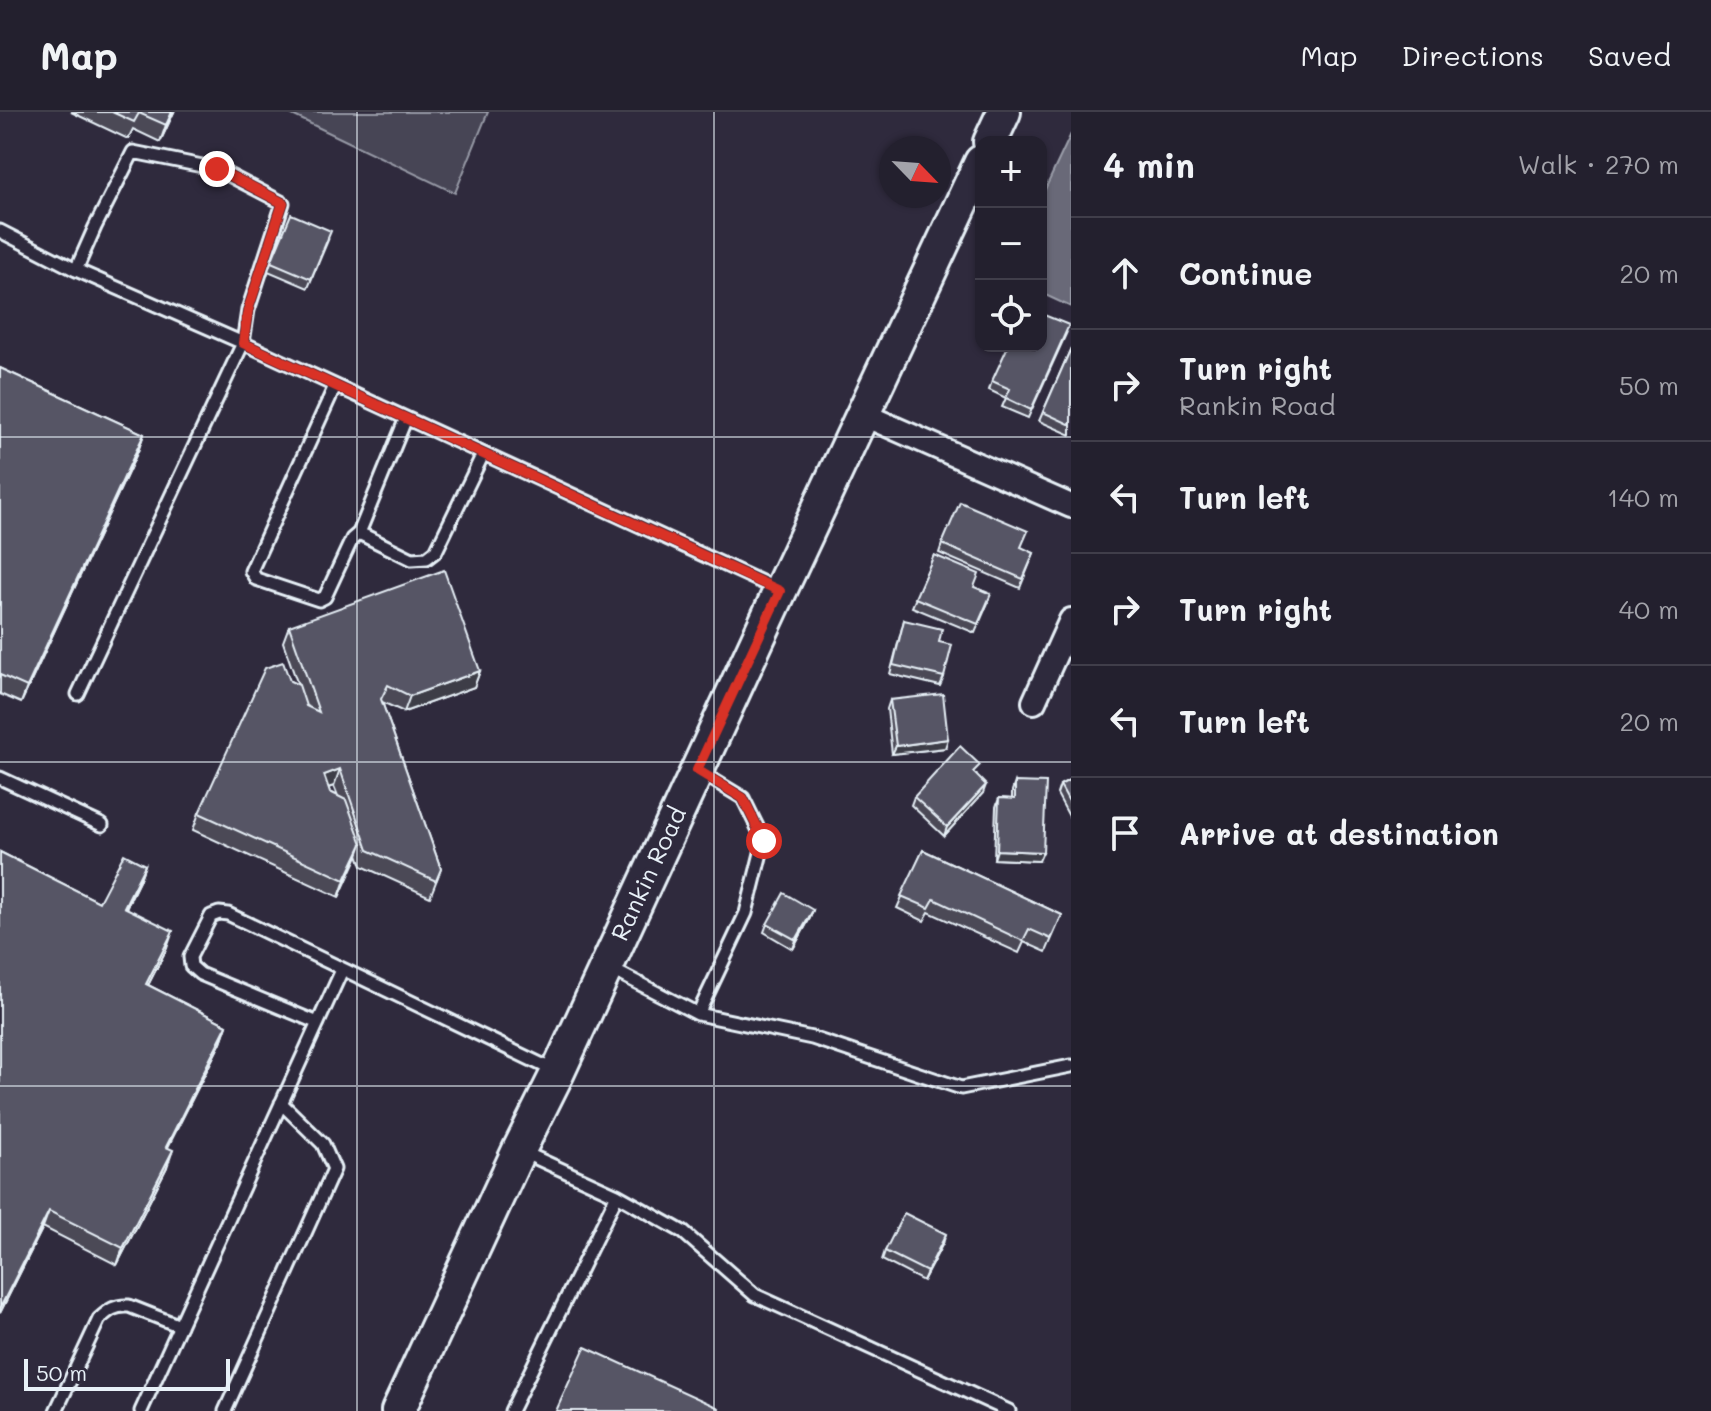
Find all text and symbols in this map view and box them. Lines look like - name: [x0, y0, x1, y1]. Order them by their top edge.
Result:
- text: Map: [40, 30, 118, 80]
- text: Map: [1301, 37, 1358, 73]
- text: Directions: [1402, 37, 1544, 73]
- text: Saved: [1588, 37, 1671, 73]
- north arrow: [879, 136, 951, 208]
- map controls: [975, 136, 1047, 352]
- button: +: [975, 136, 1047, 208]
- text: 4 min: [1103, 142, 1195, 187]
- text: Walk · 270 m: [1518, 147, 1679, 181]
- route end: [199, 151, 235, 187]
- button: −: [975, 208, 1047, 280]
- icon: ahead: [1103, 251, 1147, 295]
- text: Continue: [1179, 253, 1312, 293]
- text: 20 m: [1619, 256, 1679, 290]
- button: locate: [975, 280, 1047, 352]
- text: Turn right: [1179, 348, 1332, 388]
- icon: right: [1103, 363, 1147, 407]
- text: 50 m: [1619, 368, 1679, 402]
- text: Rankin Road: [1179, 388, 1336, 422]
- icon: left: [1103, 475, 1147, 519]
- text: Turn left: [1179, 477, 1310, 517]
- text: 140 m: [1607, 480, 1679, 514]
- icon: right: [1103, 587, 1147, 631]
- text: Turn right: [1179, 589, 1332, 629]
- text: 40 m: [1619, 592, 1679, 626]
- icon: left: [1103, 699, 1147, 743]
- text: Turn left: [1179, 701, 1310, 741]
- text: 20 m: [1619, 704, 1679, 738]
- street label: Rankin Road: [603, 801, 692, 945]
- icon: arrive: [1103, 811, 1147, 855]
- text: Arrive at destination: [1179, 813, 1499, 853]
- route start: [746, 823, 782, 859]
- scale bar: [24, 1355, 230, 1391]
- text: 50 m: [36, 1358, 87, 1387]

